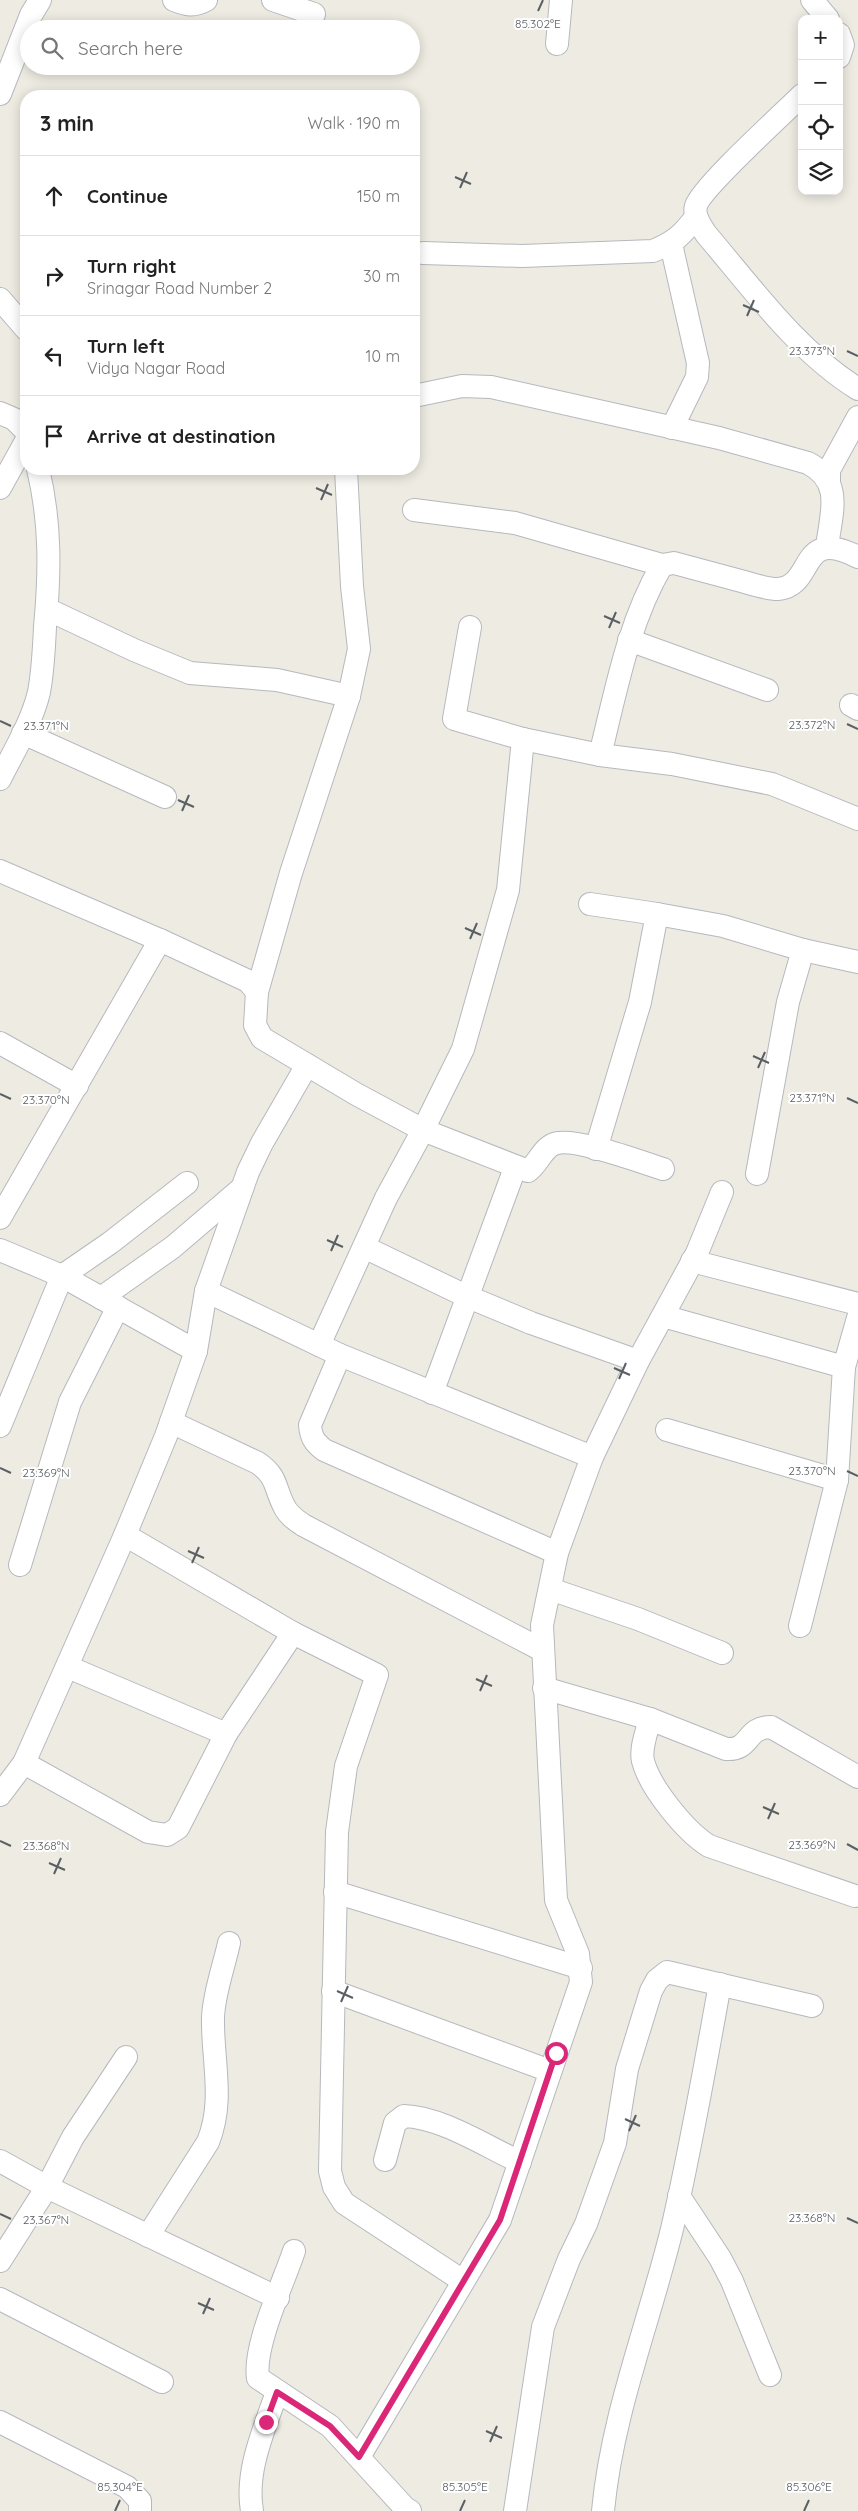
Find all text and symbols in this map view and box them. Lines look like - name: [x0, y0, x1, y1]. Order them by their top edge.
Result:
- map controls: [798, 15, 843, 195]
- button: +: [798, 15, 843, 60]
- text: 85.302°E: [515, 16, 561, 31]
- search box: [20, 20, 420, 75]
- icon: search: [38, 34, 66, 62]
- text: Search here: [78, 36, 183, 60]
- button: −: [798, 60, 843, 105]
- button: locate: [798, 105, 843, 150]
- text: 3 min: [40, 110, 94, 136]
- text: Walk · 190 m: [308, 113, 400, 133]
- button: layers: [798, 150, 843, 195]
- icon: ahead: [40, 182, 68, 210]
- text: Continue: [87, 184, 168, 208]
- text: 150 m: [357, 186, 400, 206]
- text: Turn right: [87, 254, 176, 278]
- icon: right: [40, 262, 68, 290]
- text: 30 m: [363, 266, 400, 286]
- text: Srinagar Road Number 2: [87, 278, 272, 298]
- text: Turn left: [87, 334, 165, 358]
- icon: left: [40, 342, 68, 370]
- text: 23.373°N: [789, 343, 835, 358]
- text: 10 m: [366, 346, 400, 366]
- text: Vidya Nagar Road: [87, 358, 225, 378]
- icon: arrive: [40, 422, 68, 450]
- text: Arrive at destination: [87, 424, 276, 448]
- text: 23.372°N: [789, 717, 835, 732]
- text: 23.371°N: [23, 718, 69, 733]
- text: 23.371°N: [789, 1090, 835, 1105]
- text: 23.370°N: [22, 1092, 70, 1107]
- text: 23.370°N: [788, 1463, 836, 1478]
- text: 23.369°N: [22, 1465, 70, 1480]
- text: 23.369°N: [788, 1837, 836, 1852]
- text: 23.368°N: [22, 1838, 70, 1853]
- route start: [545, 2042, 568, 2065]
- text: 23.368°N: [788, 2210, 836, 2225]
- text: 23.367°N: [23, 2212, 69, 2227]
- route end: [255, 2411, 278, 2434]
- text: 85.304°E: [97, 2479, 143, 2494]
- text: 85.305°E: [442, 2479, 488, 2494]
- text: 85.306°E: [786, 2479, 832, 2494]

